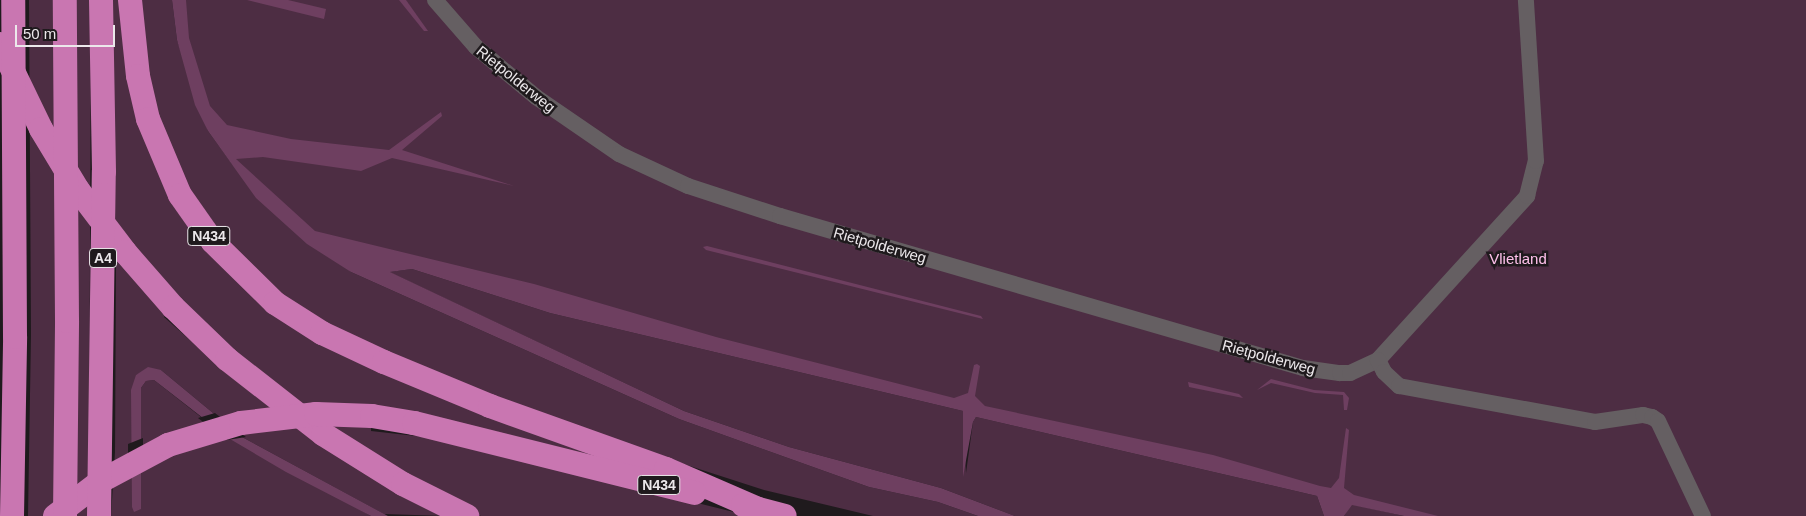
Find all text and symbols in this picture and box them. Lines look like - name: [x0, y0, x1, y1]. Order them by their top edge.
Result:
- scale bar: [18, 15, 118, 47]
- text: 50 m: [23, 25, 56, 42]
- street label: Rietpolderweg: [473, 42, 559, 116]
- street label: Rietpolderweg: [831, 223, 929, 267]
- road number: N434: [186, 225, 232, 248]
- road number: A4: [88, 247, 118, 270]
- park label: Vlietland: [1489, 250, 1547, 268]
- street label: Rietpolderweg: [1220, 336, 1318, 378]
- road number: N434: [636, 474, 682, 496]

